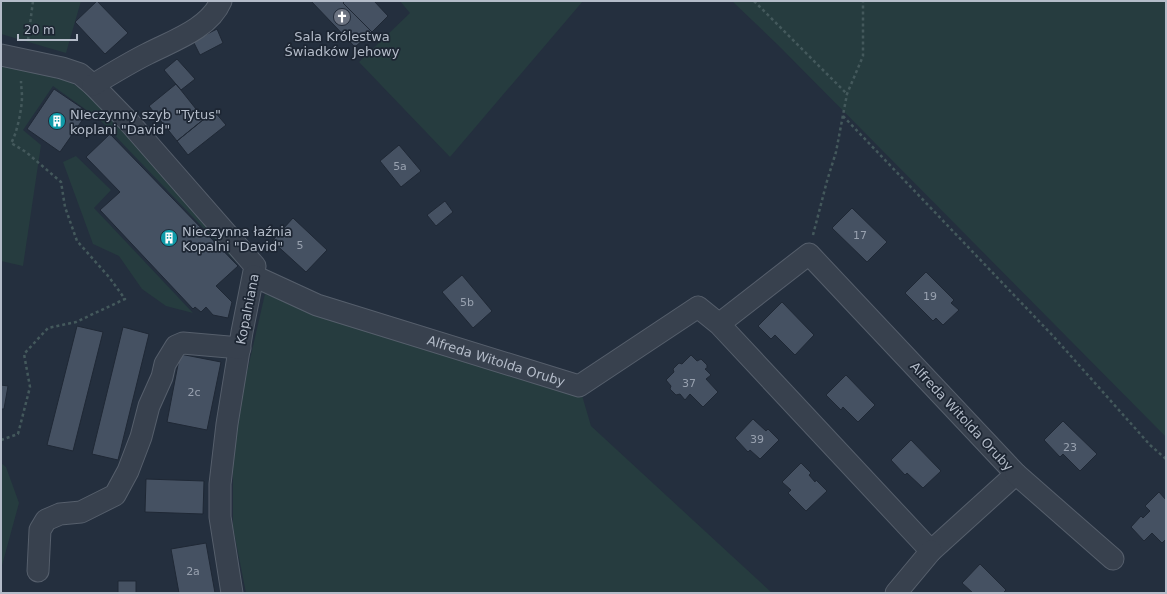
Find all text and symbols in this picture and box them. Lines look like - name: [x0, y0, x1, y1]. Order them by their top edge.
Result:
- church icon: Sala Królestwa Świadków Jehowy: [332, 7, 352, 27]
- scale bar: [18, 16, 77, 42]
- text: 20 m: [24, 23, 55, 37]
- place label: Sala Królestwa Świadków Jehowy: [285, 29, 400, 59]
- place label: NIeczynny szyb "Tytus" koplani "David": [70, 107, 221, 137]
- building icon: NIeczynny szyb "Tytus" koplani "David": [47, 111, 67, 131]
- house number: 5a: [393, 160, 407, 173]
- place label: Nieczynna łaźnia Kopalni "David": [182, 224, 292, 254]
- building icon: Nieczynna łaźnia Kopalni "David": [159, 228, 179, 248]
- house number: 17: [853, 229, 867, 242]
- house number: 5: [297, 239, 304, 252]
- street label: Kopalniana: [233, 272, 262, 346]
- house number: 19: [923, 290, 937, 303]
- house number: 5b: [460, 296, 474, 309]
- street label: Alfreda Witolda Oruby: [425, 333, 567, 389]
- street label: Alfreda Witolda Oruby: [907, 359, 1016, 474]
- house number: 37: [682, 377, 696, 390]
- house number: 2c: [187, 386, 201, 399]
- house number: 39: [750, 433, 764, 446]
- house number: 23: [1063, 441, 1077, 454]
- house number: 2a: [186, 565, 200, 578]

